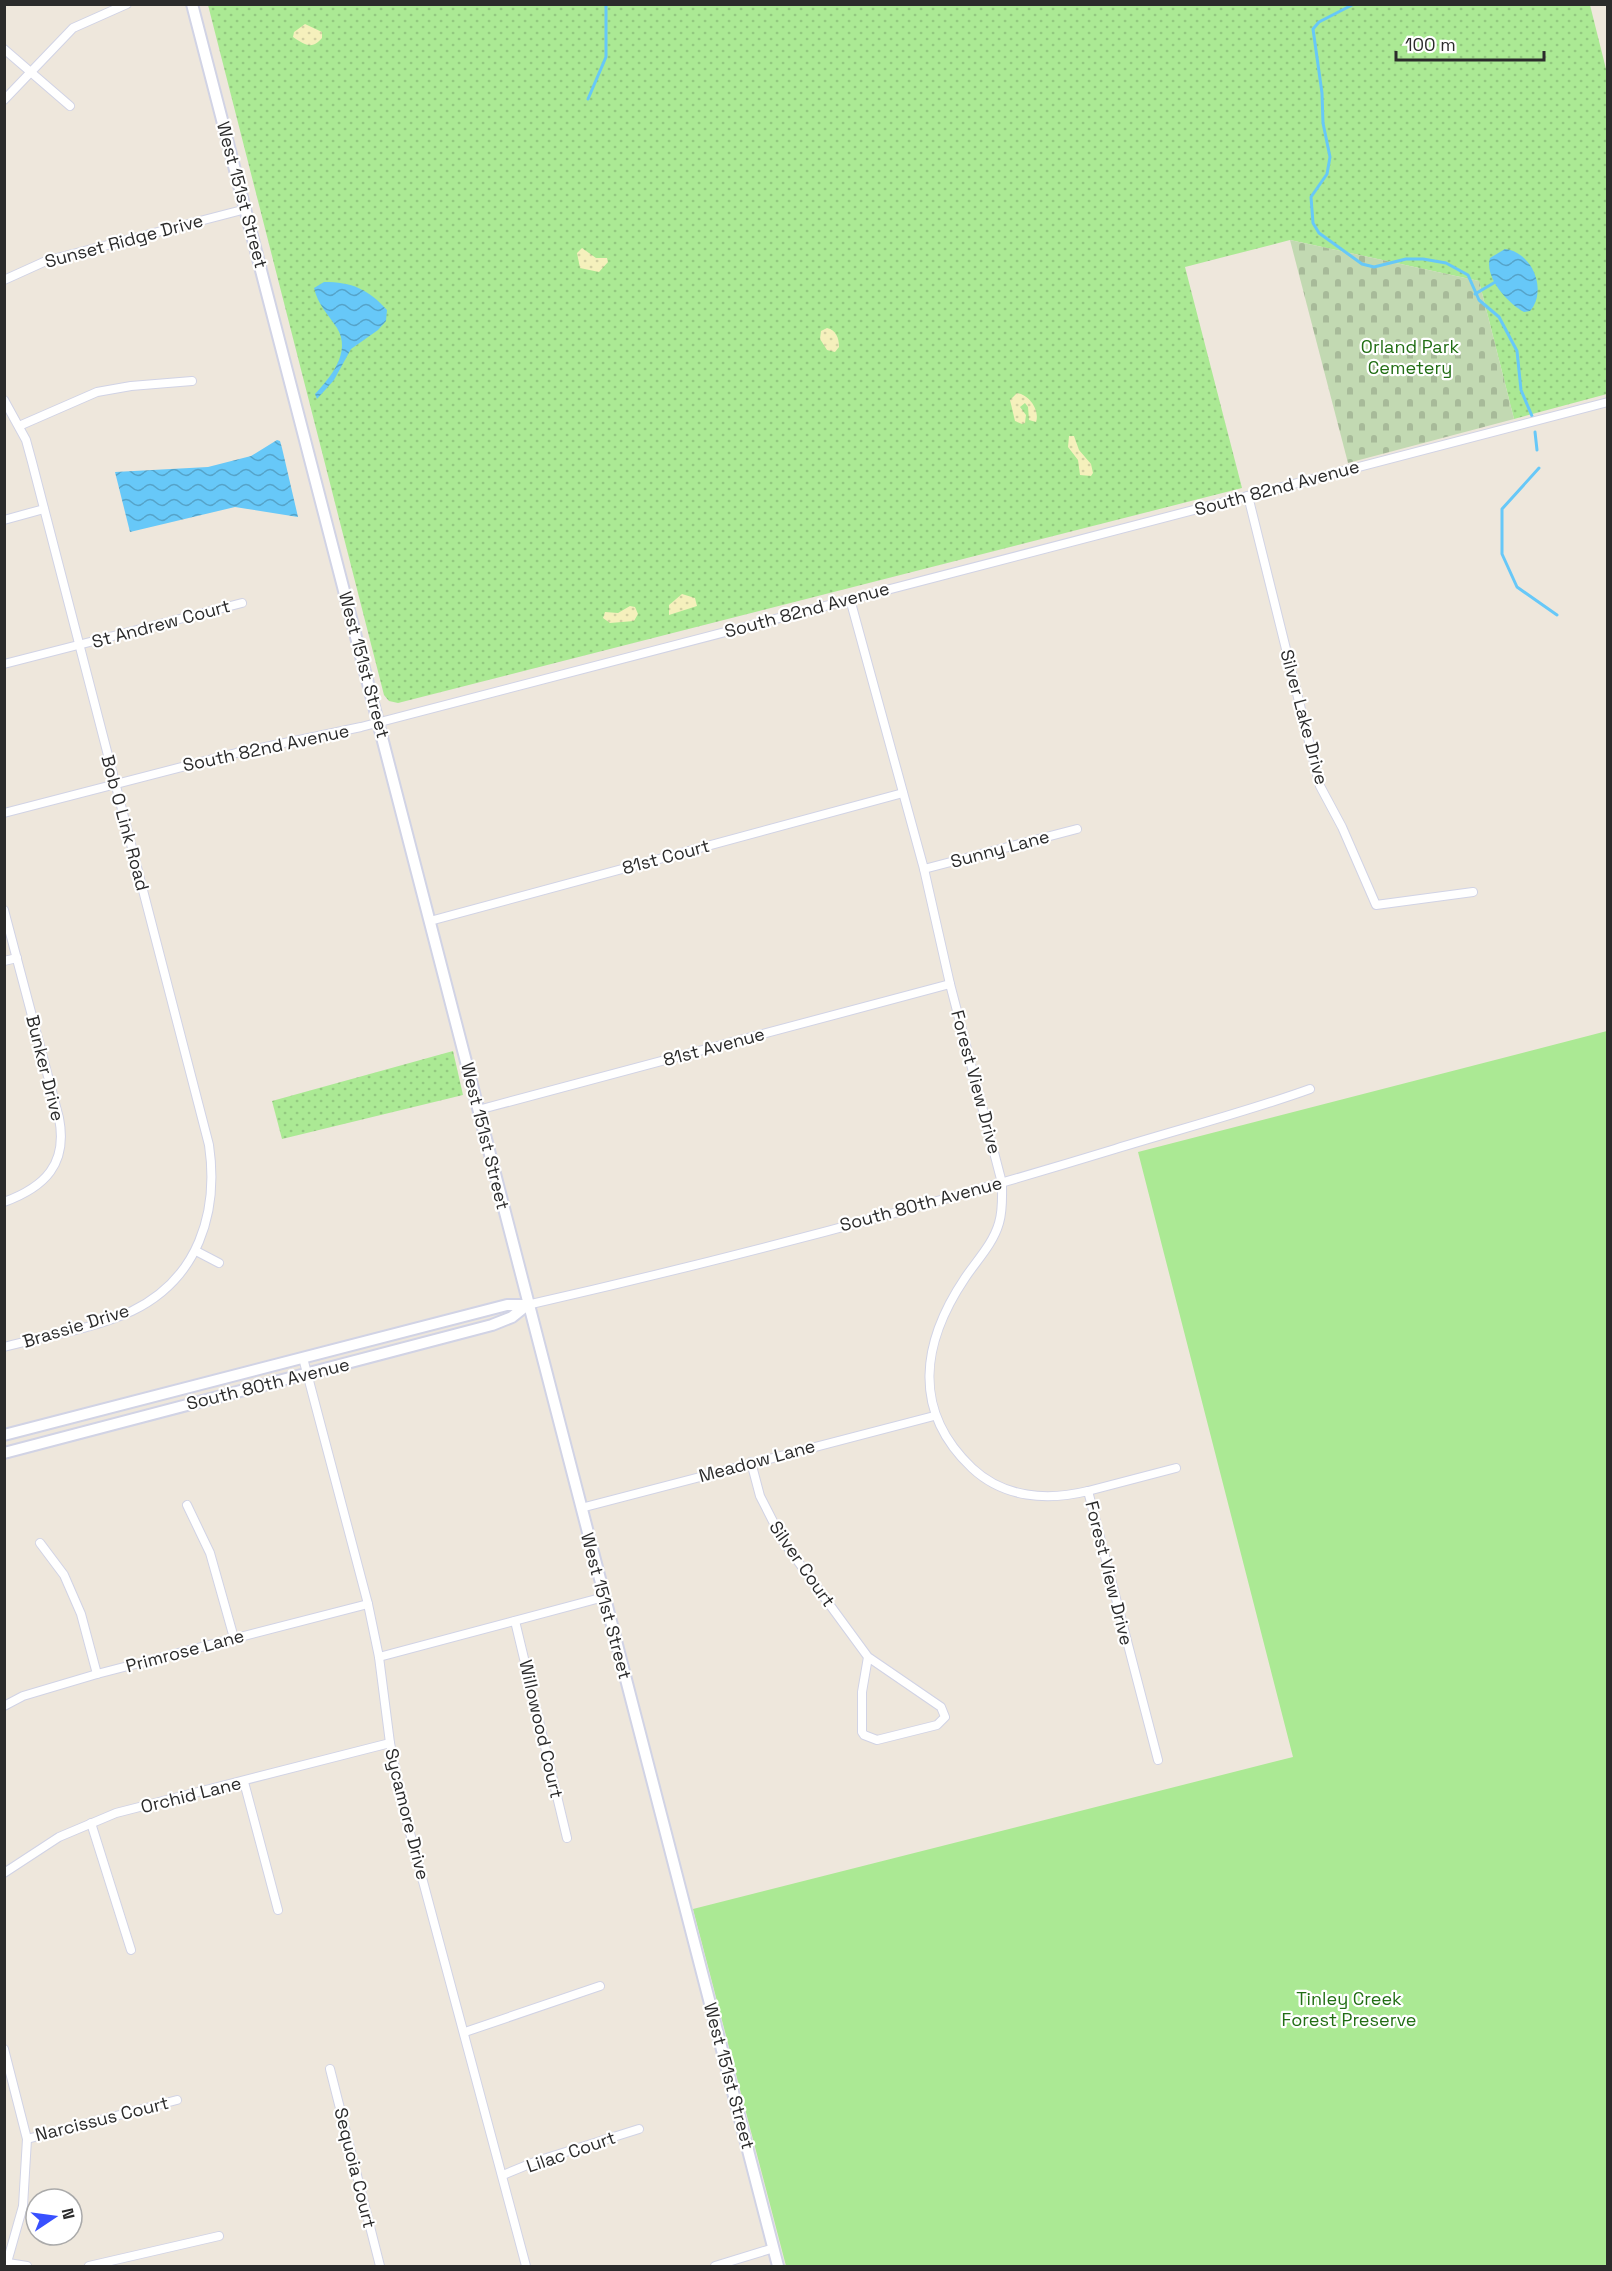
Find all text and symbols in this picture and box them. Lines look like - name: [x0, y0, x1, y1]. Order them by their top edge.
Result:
- scale bar: [1396, 24, 1544, 62]
- text: 100 m: [1405, 33, 1456, 56]
- street label: West 151st Street: [212, 119, 273, 271]
- street label: Sunset Ridge Drive: [42, 208, 206, 273]
- park label: Orland Park Cemetery: [1361, 335, 1459, 379]
- street label: South 82nd Avenue: [1192, 454, 1362, 521]
- street label: South 82nd Avenue: [722, 576, 892, 643]
- street label: West 151st Street: [334, 589, 395, 741]
- street label: St Andrew Court: [89, 594, 233, 653]
- street label: Silver Lake Drive: [1275, 647, 1334, 787]
- street label: South 82nd Avenue: [180, 719, 351, 776]
- street label: Bob O Link Road: [96, 752, 155, 893]
- street label: Sunny Lane: [948, 824, 1052, 873]
- street label: 81st Court: [620, 834, 712, 879]
- street label: Forest View Drive: [946, 1007, 1007, 1156]
- street label: Bunker Drive: [21, 1013, 70, 1123]
- street label: 81st Avenue: [661, 1022, 767, 1071]
- street label: West 151st Street: [456, 1060, 515, 1212]
- street label: South 80th Avenue: [837, 1171, 1005, 1236]
- street label: Brassie Drive: [20, 1298, 132, 1353]
- street label: South 80th Avenue: [184, 1352, 352, 1415]
- street label: Meadow Lane: [696, 1434, 818, 1487]
- street label: Forest View Drive: [1080, 1498, 1139, 1647]
- street label: Silver Court: [764, 1516, 841, 1611]
- street label: West 151st Street: [576, 1530, 637, 1682]
- street label: Primrose Lane: [123, 1624, 247, 1677]
- street label: Willowood Court: [514, 1657, 569, 1800]
- street label: Sycamore Drive: [380, 1746, 435, 1882]
- street label: Orchid Lane: [138, 1771, 244, 1818]
- park label: Tinley Creek Forest Preserve: [1282, 1987, 1416, 2031]
- street label: West 151st Street: [699, 2000, 760, 2152]
- street label: Narcissus Court: [33, 2091, 171, 2146]
- street label: Sequoia Court: [329, 2105, 382, 2231]
- street label: Lilac Court: [523, 2126, 619, 2178]
- north arrow: [24, 2187, 84, 2247]
- text: N: [57, 2206, 80, 2221]

